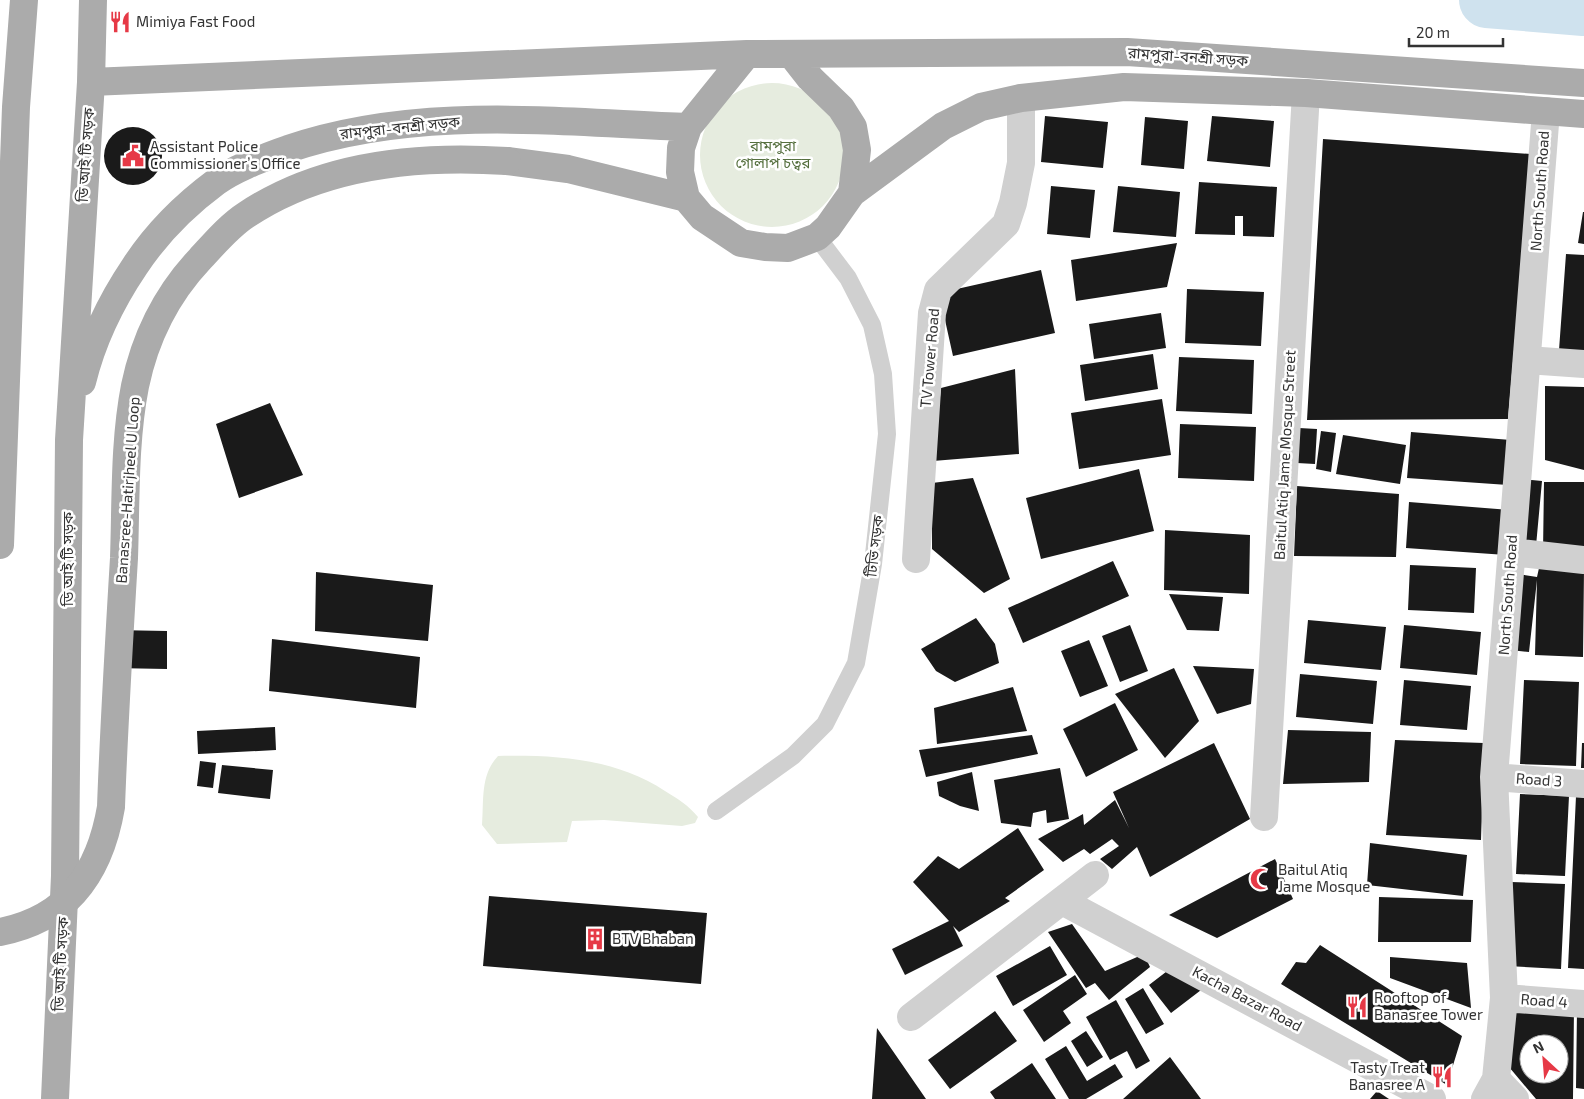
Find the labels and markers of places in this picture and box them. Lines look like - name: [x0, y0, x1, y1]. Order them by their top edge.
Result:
- restaurant icon: Mimiya Fast Food: [107, 9, 133, 35]
- place label: Mimiya Fast Food: [136, 12, 255, 30]
- place label: Assistant Police Commissioner’s Office: [150, 137, 301, 172]
- public building icon: Assistant Police Commissioner’s Office: [120, 143, 146, 169]
- place label: Baitul Atiq Jame Mosque: [1278, 860, 1370, 895]
- mosque icon: Baitul Atiq Jame Mosque: [1248, 866, 1274, 892]
- building icon: BTV Bhaban: [582, 926, 608, 952]
- place label: BTV Bhaban: [612, 929, 694, 947]
- place label: Rooftop of Banasree Tower: [1374, 988, 1483, 1023]
- restaurant icon: Rooftop of Banasree Tower: [1344, 994, 1370, 1020]
- place label: Tasty Treat Banasree A: [1349, 1058, 1426, 1093]
- restaurant icon: Tasty Treat Banasree A: [1429, 1064, 1455, 1090]

